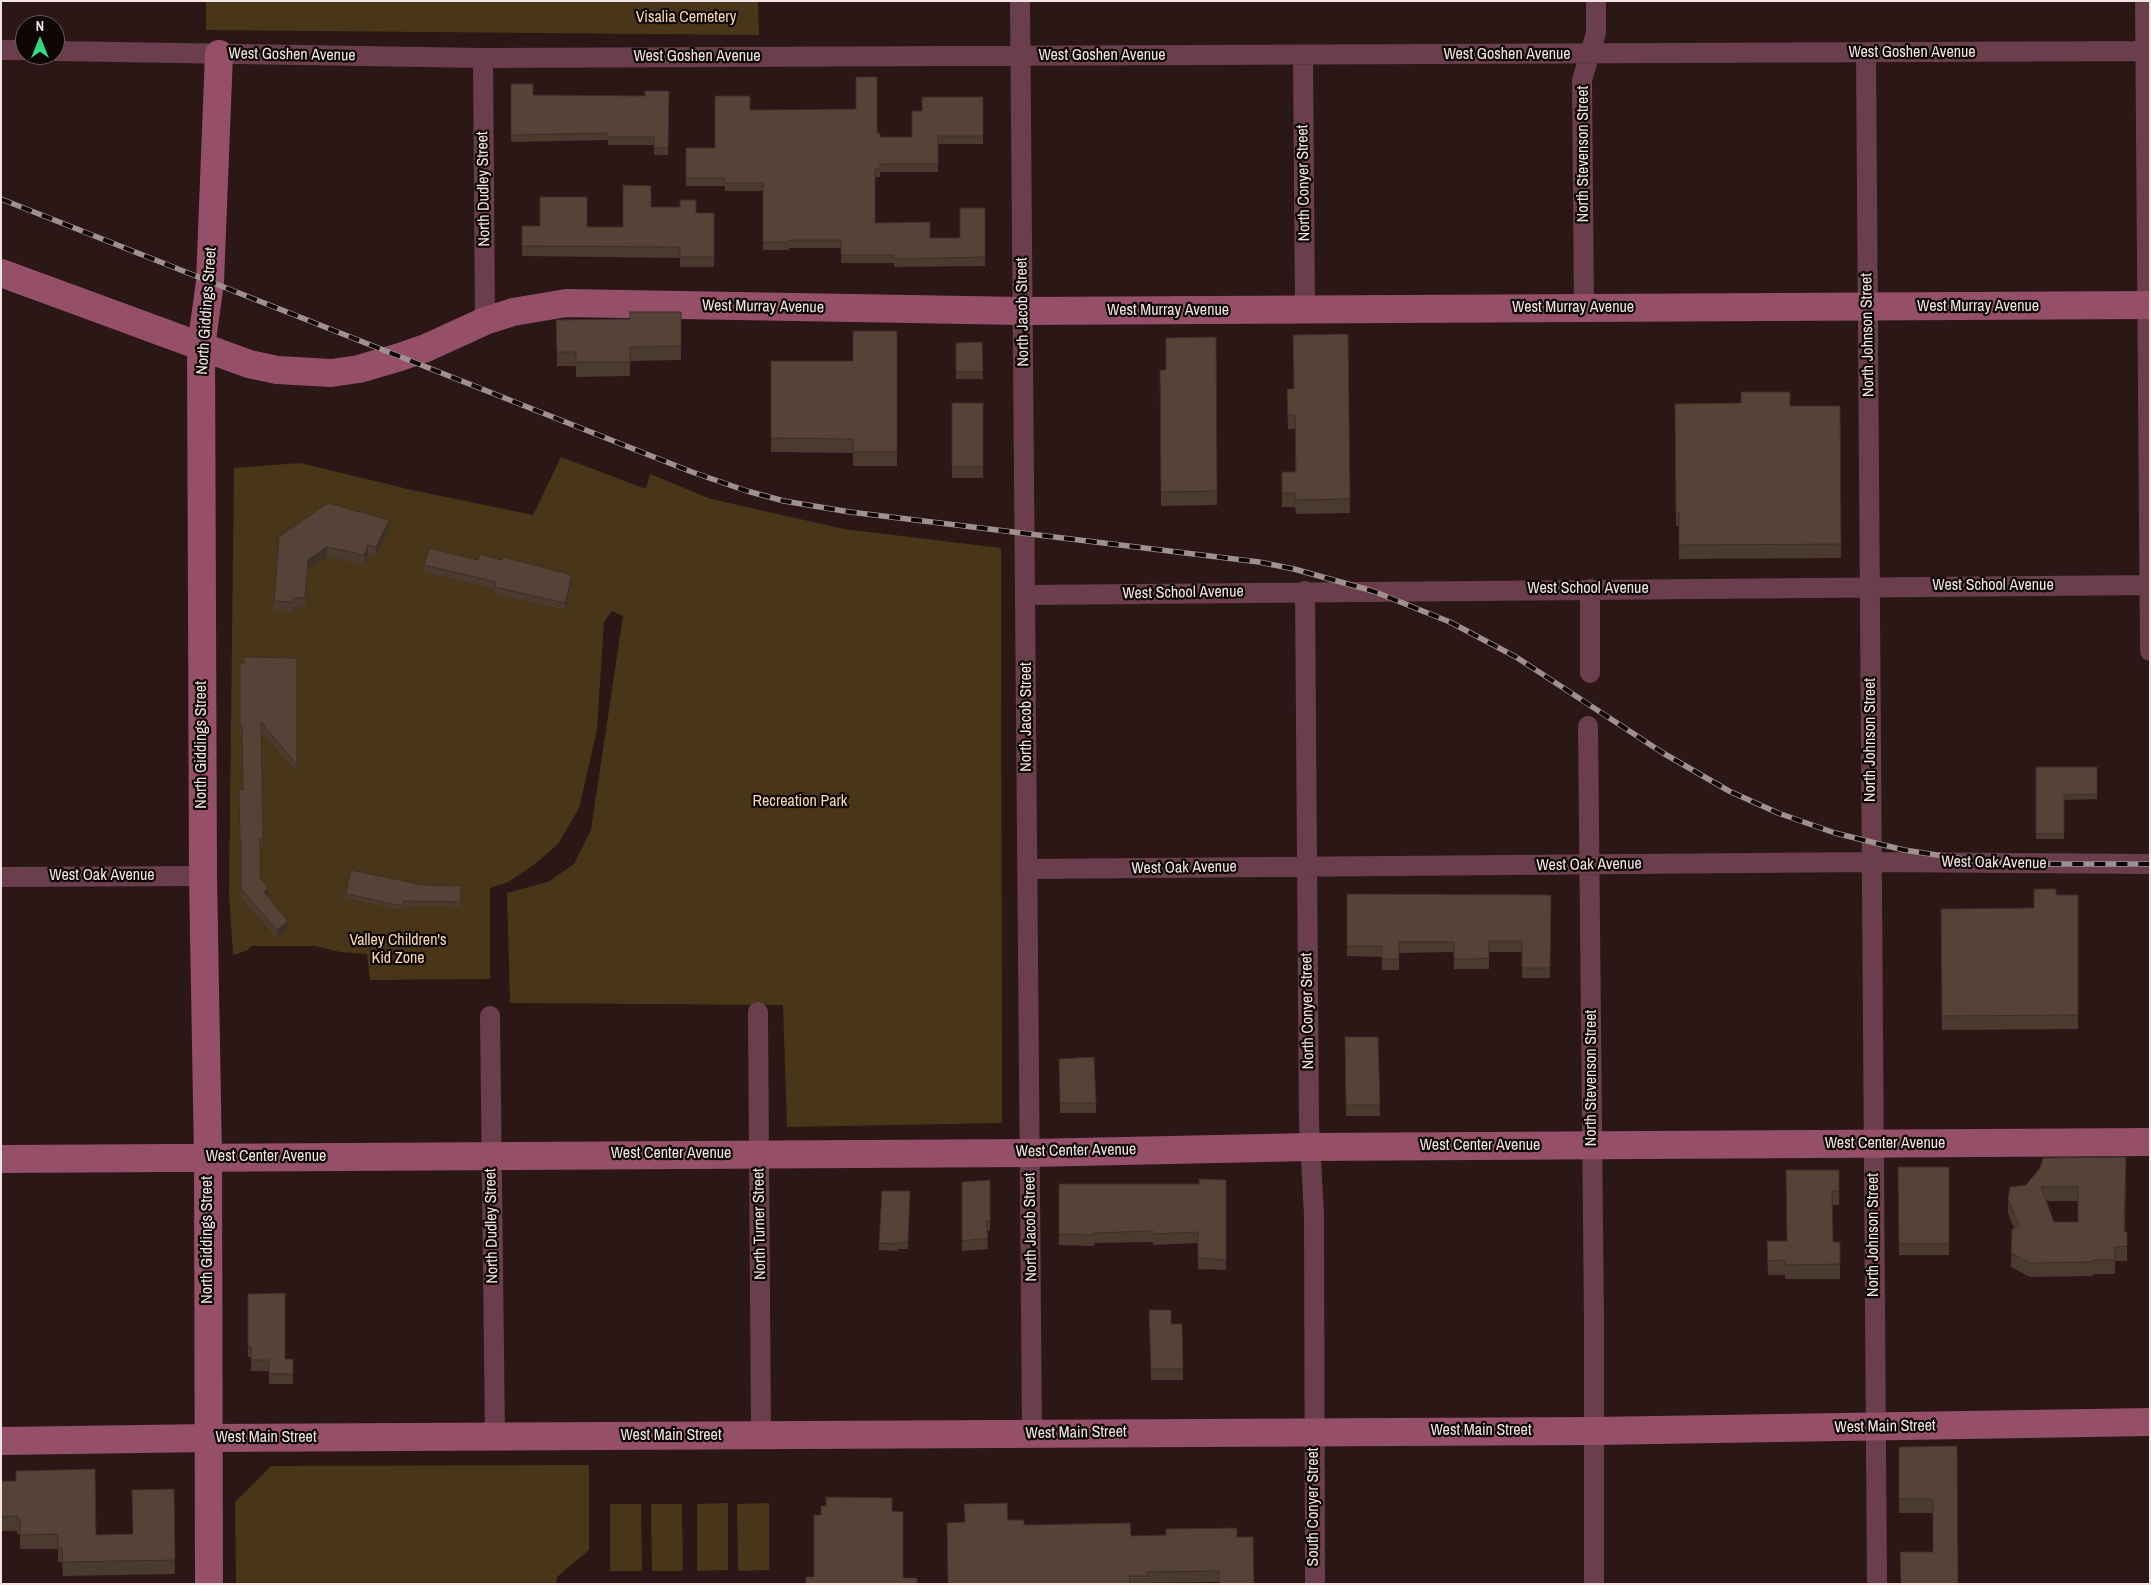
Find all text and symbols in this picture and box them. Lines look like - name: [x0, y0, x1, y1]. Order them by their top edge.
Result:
- park label: Visalia Cemetery: [636, 8, 736, 28]
- north arrow: [15, 15, 65, 65]
- text: N: [36, 17, 44, 35]
- street label: West Goshen Avenue: [1848, 43, 1976, 63]
- street label: West Goshen Avenue: [228, 44, 356, 66]
- street label: West Goshen Avenue: [1443, 45, 1571, 65]
- street label: West Goshen Avenue: [1038, 46, 1166, 66]
- street label: West Goshen Avenue: [633, 47, 761, 67]
- street label: North Stevenson Street: [1574, 86, 1594, 222]
- street label: North Conyer Street: [1293, 125, 1315, 241]
- street label: North Dudley Street: [473, 131, 495, 247]
- street label: North Giddings Street: [193, 247, 221, 375]
- street label: North Jacob Street: [1012, 257, 1034, 367]
- street label: North Johnson Street: [1857, 273, 1879, 397]
- street label: West Murray Avenue: [702, 296, 824, 318]
- street label: West Murray Avenue: [1917, 297, 2039, 317]
- street label: West Murray Avenue: [1512, 298, 1634, 318]
- street label: West Murray Avenue: [1107, 301, 1229, 321]
- street label: West School Avenue: [1932, 576, 2054, 596]
- street label: West School Avenue: [1527, 579, 1649, 599]
- street label: West School Avenue: [1122, 582, 1244, 604]
- street label: North Jacob Street: [1017, 662, 1037, 772]
- street label: North Johnson Street: [1861, 678, 1881, 802]
- street label: North Giddings Street: [192, 681, 212, 809]
- park label: Recreation Park: [753, 792, 847, 812]
- street label: West Oak Avenue: [1941, 852, 2047, 874]
- street label: West Oak Avenue: [1536, 854, 1642, 876]
- street label: West Oak Avenue: [1131, 857, 1237, 879]
- street label: West Oak Avenue: [49, 866, 155, 886]
- park label: Valley Children's Kid Zone: [349, 931, 447, 969]
- street label: North Conyer Street: [1297, 953, 1319, 1069]
- street label: North Stevenson Street: [1582, 1010, 1602, 1146]
- street label: West Center Avenue: [1825, 1134, 1945, 1154]
- street label: West Center Avenue: [1420, 1136, 1540, 1156]
- street label: West Center Avenue: [1016, 1140, 1136, 1162]
- street label: West Center Avenue: [611, 1144, 731, 1164]
- street label: West Center Avenue: [206, 1147, 326, 1167]
- street label: North Dudley Street: [481, 1168, 503, 1284]
- street label: North Turner Street: [749, 1168, 771, 1280]
- street label: North Jacob Street: [1020, 1172, 1042, 1282]
- street label: North Johnson Street: [1864, 1173, 1884, 1297]
- street label: North Giddings Street: [198, 1176, 218, 1304]
- street label: West Main Street: [1834, 1417, 1936, 1437]
- street label: West Main Street: [1430, 1421, 1532, 1441]
- street label: West Main Street: [1025, 1423, 1127, 1443]
- street label: West Main Street: [620, 1426, 722, 1446]
- street label: West Main Street: [215, 1428, 317, 1448]
- street label: South Conyer Street: [1304, 1448, 1324, 1566]

